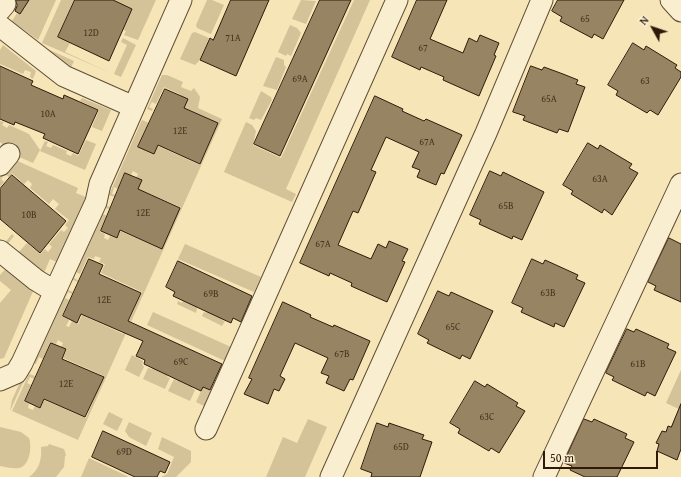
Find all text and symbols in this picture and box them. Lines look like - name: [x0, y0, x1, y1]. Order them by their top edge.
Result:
- north arrow: [633, 8, 673, 48]
- text: N: [635, 12, 652, 28]
- house number: 65: [580, 13, 590, 25]
- house number: 12D: [83, 27, 99, 39]
- house number: 71A: [225, 32, 241, 44]
- house number: 67: [418, 42, 428, 54]
- house number: 69A: [292, 73, 308, 85]
- house number: 63: [640, 75, 650, 87]
- house number: 65A: [541, 93, 557, 105]
- house number: 10A: [40, 108, 56, 120]
- house number: 12E: [173, 125, 187, 137]
- house number: 67A: [419, 136, 435, 148]
- house number: 63A: [592, 173, 608, 185]
- house number: 65B: [498, 200, 514, 212]
- house number: 12E: [136, 207, 150, 219]
- house number: 10B: [21, 209, 37, 221]
- house number: 67A: [315, 238, 331, 250]
- house number: 63B: [540, 287, 556, 299]
- house number: 69B: [203, 288, 219, 300]
- house number: 12E: [97, 294, 111, 306]
- house number: 65C: [445, 321, 461, 333]
- house number: 67B: [334, 348, 350, 360]
- house number: 69C: [173, 356, 189, 368]
- house number: 61B: [630, 358, 646, 370]
- house number: 12E: [59, 378, 73, 390]
- house number: 63C: [479, 411, 495, 423]
- house number: 65D: [393, 441, 409, 453]
- scale bar: [545, 443, 660, 469]
- house number: 69D: [116, 446, 132, 458]
- text: 50 m: [550, 449, 574, 466]

